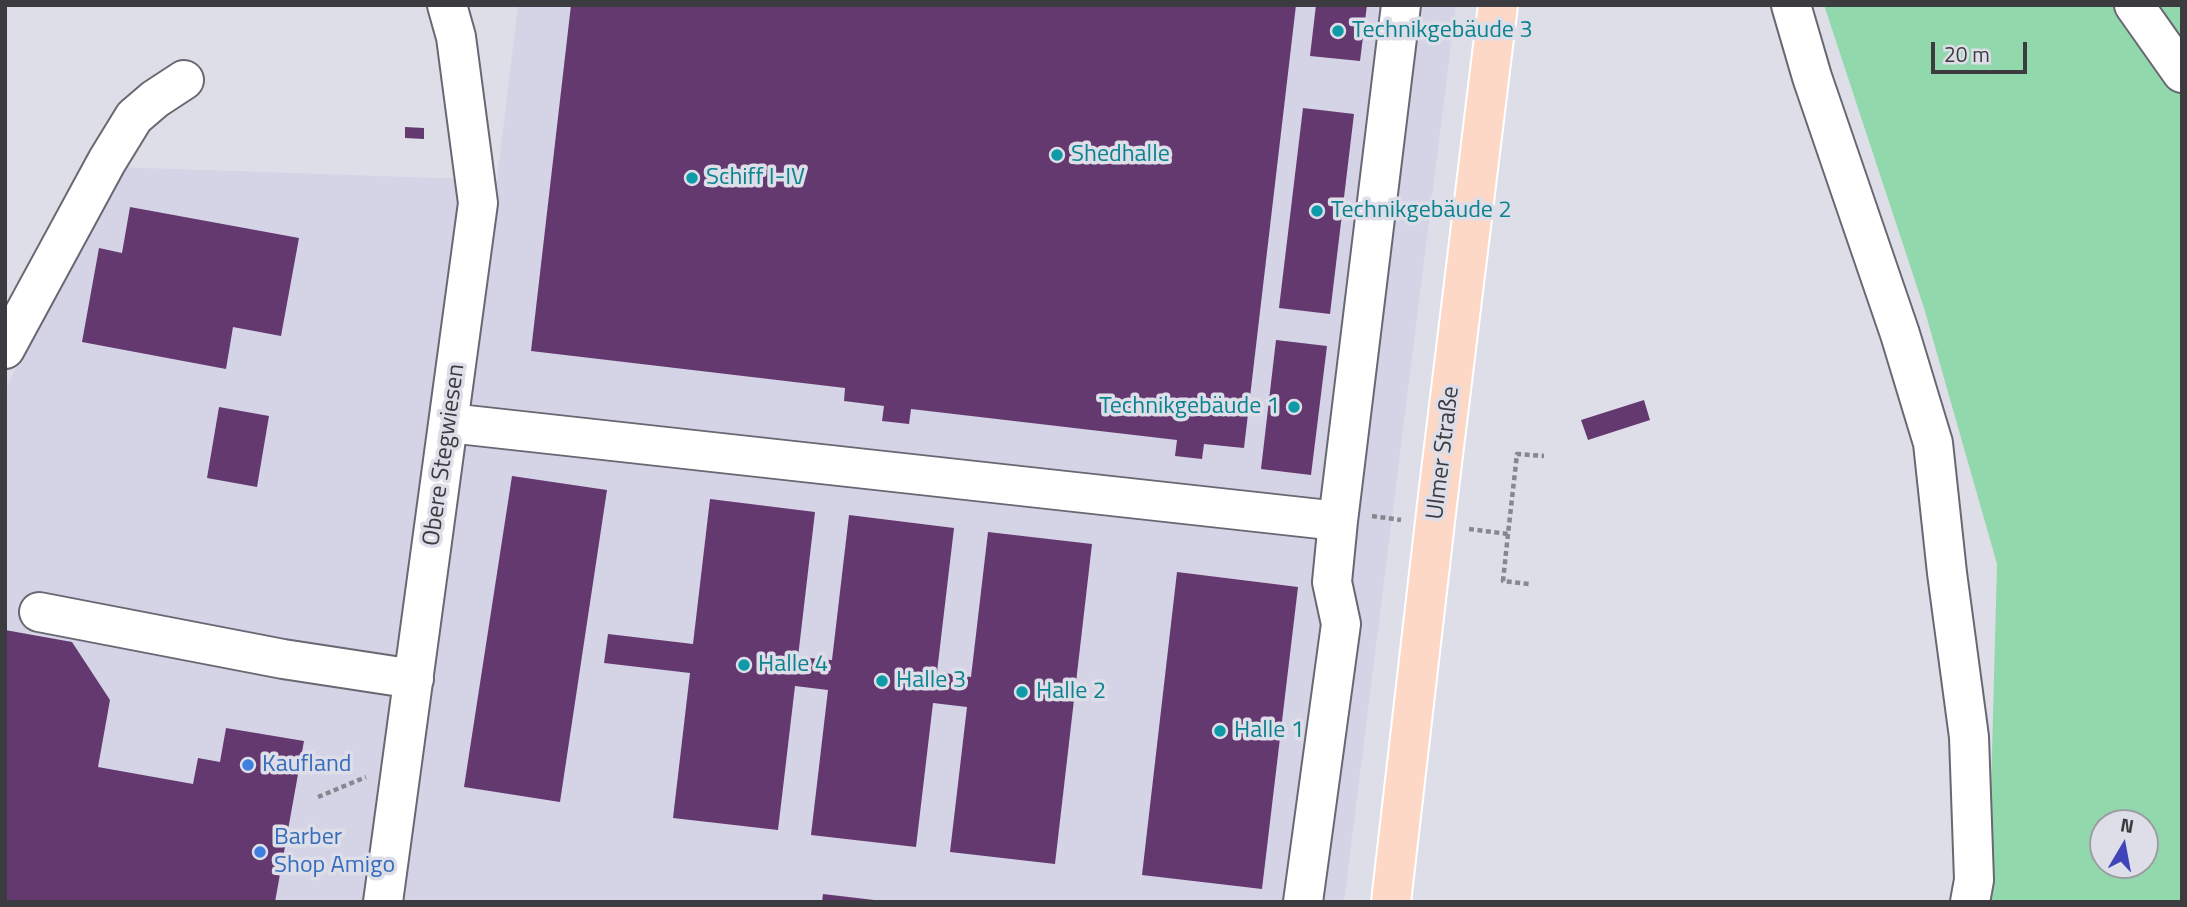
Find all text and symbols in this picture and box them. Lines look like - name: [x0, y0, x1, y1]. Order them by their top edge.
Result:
- place label: Technikgebäude 3: [1352, 17, 1533, 45]
- marker: Technikgebäude 3: [1330, 23, 1346, 39]
- scale bar: [1935, 28, 2031, 72]
- text: 20 m: [1944, 38, 1990, 70]
- place label: Shedhalle: [1071, 141, 1170, 169]
- marker: Shedhalle: [1049, 147, 1065, 163]
- place label: Schiff I-IV: [706, 164, 805, 192]
- marker: Schiff I-IV: [684, 170, 700, 186]
- place label: Technikgebäude 2: [1331, 197, 1512, 225]
- marker: Technikgebäude 2: [1309, 203, 1325, 219]
- street label: Obere Stegwiesen: [418, 362, 472, 548]
- street label: Ulmer Straße: [1422, 385, 1466, 521]
- place label: Technikgebäude 1: [1099, 393, 1280, 421]
- marker: Technikgebäude 1: [1286, 399, 1302, 415]
- place label: Halle 4: [758, 651, 828, 679]
- marker: Halle 4: [736, 657, 752, 673]
- place label: Halle 3: [896, 667, 966, 695]
- marker: Halle 3: [874, 673, 890, 689]
- place label: Halle 2: [1036, 678, 1106, 706]
- marker: Halle 2: [1014, 684, 1030, 700]
- place label: Halle 1: [1234, 717, 1304, 745]
- marker: Halle 1: [1212, 723, 1228, 739]
- place label: Kaufland: [262, 751, 352, 779]
- marker: Kaufland: [240, 757, 256, 773]
- north arrow: [2089, 809, 2159, 879]
- text: N: [2118, 809, 2136, 840]
- place label: Barber Shop Amigo: [274, 824, 395, 880]
- marker: Barber Shop Amigo: [252, 844, 268, 860]

